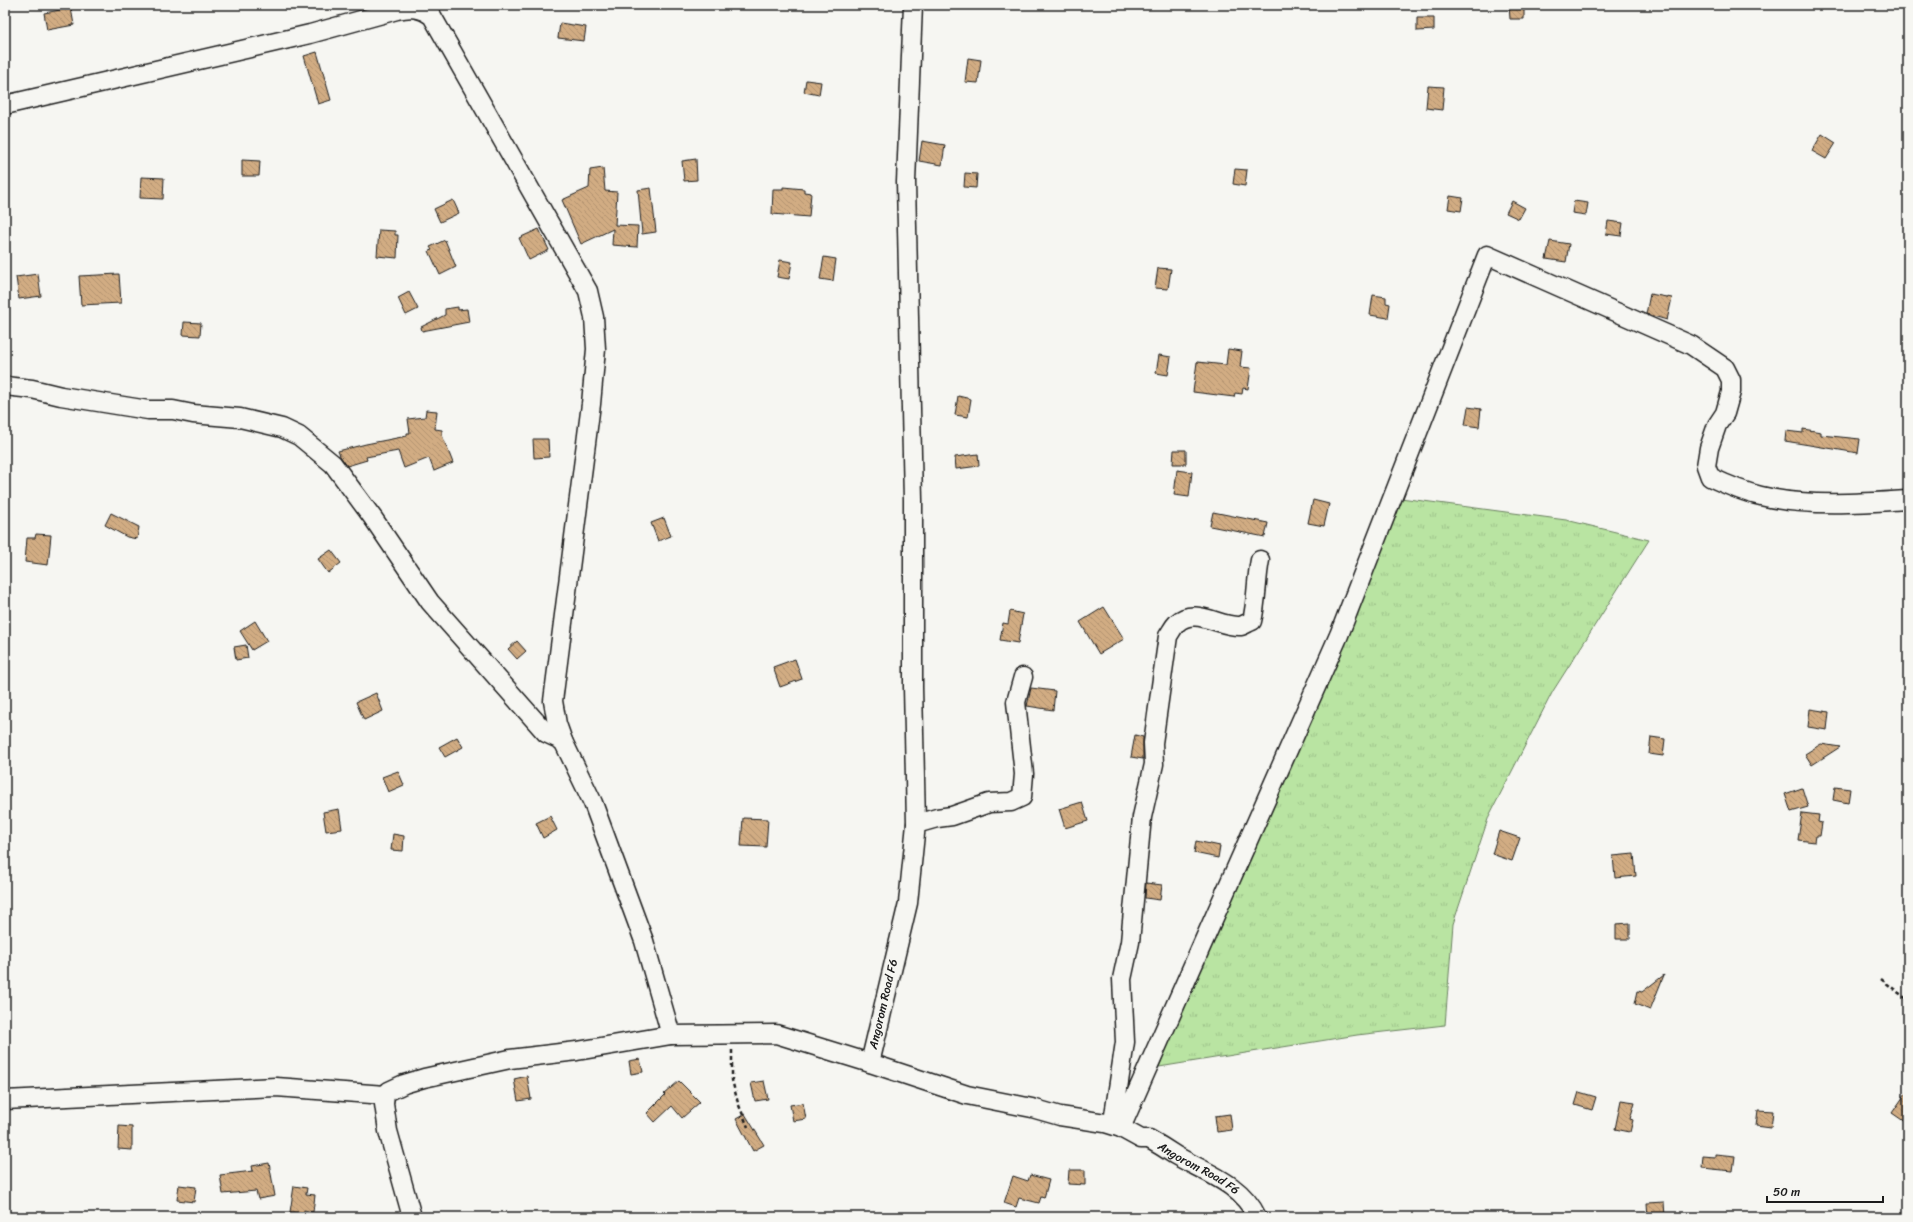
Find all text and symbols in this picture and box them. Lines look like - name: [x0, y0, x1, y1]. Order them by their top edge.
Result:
- street label: Angorom Road F6: [862, 957, 904, 1052]
- street label: Angorom Road F6: [1152, 1135, 1245, 1200]
- scale bar: [1767, 1178, 1883, 1204]
- text: 50 m: [1773, 1181, 1800, 1203]

